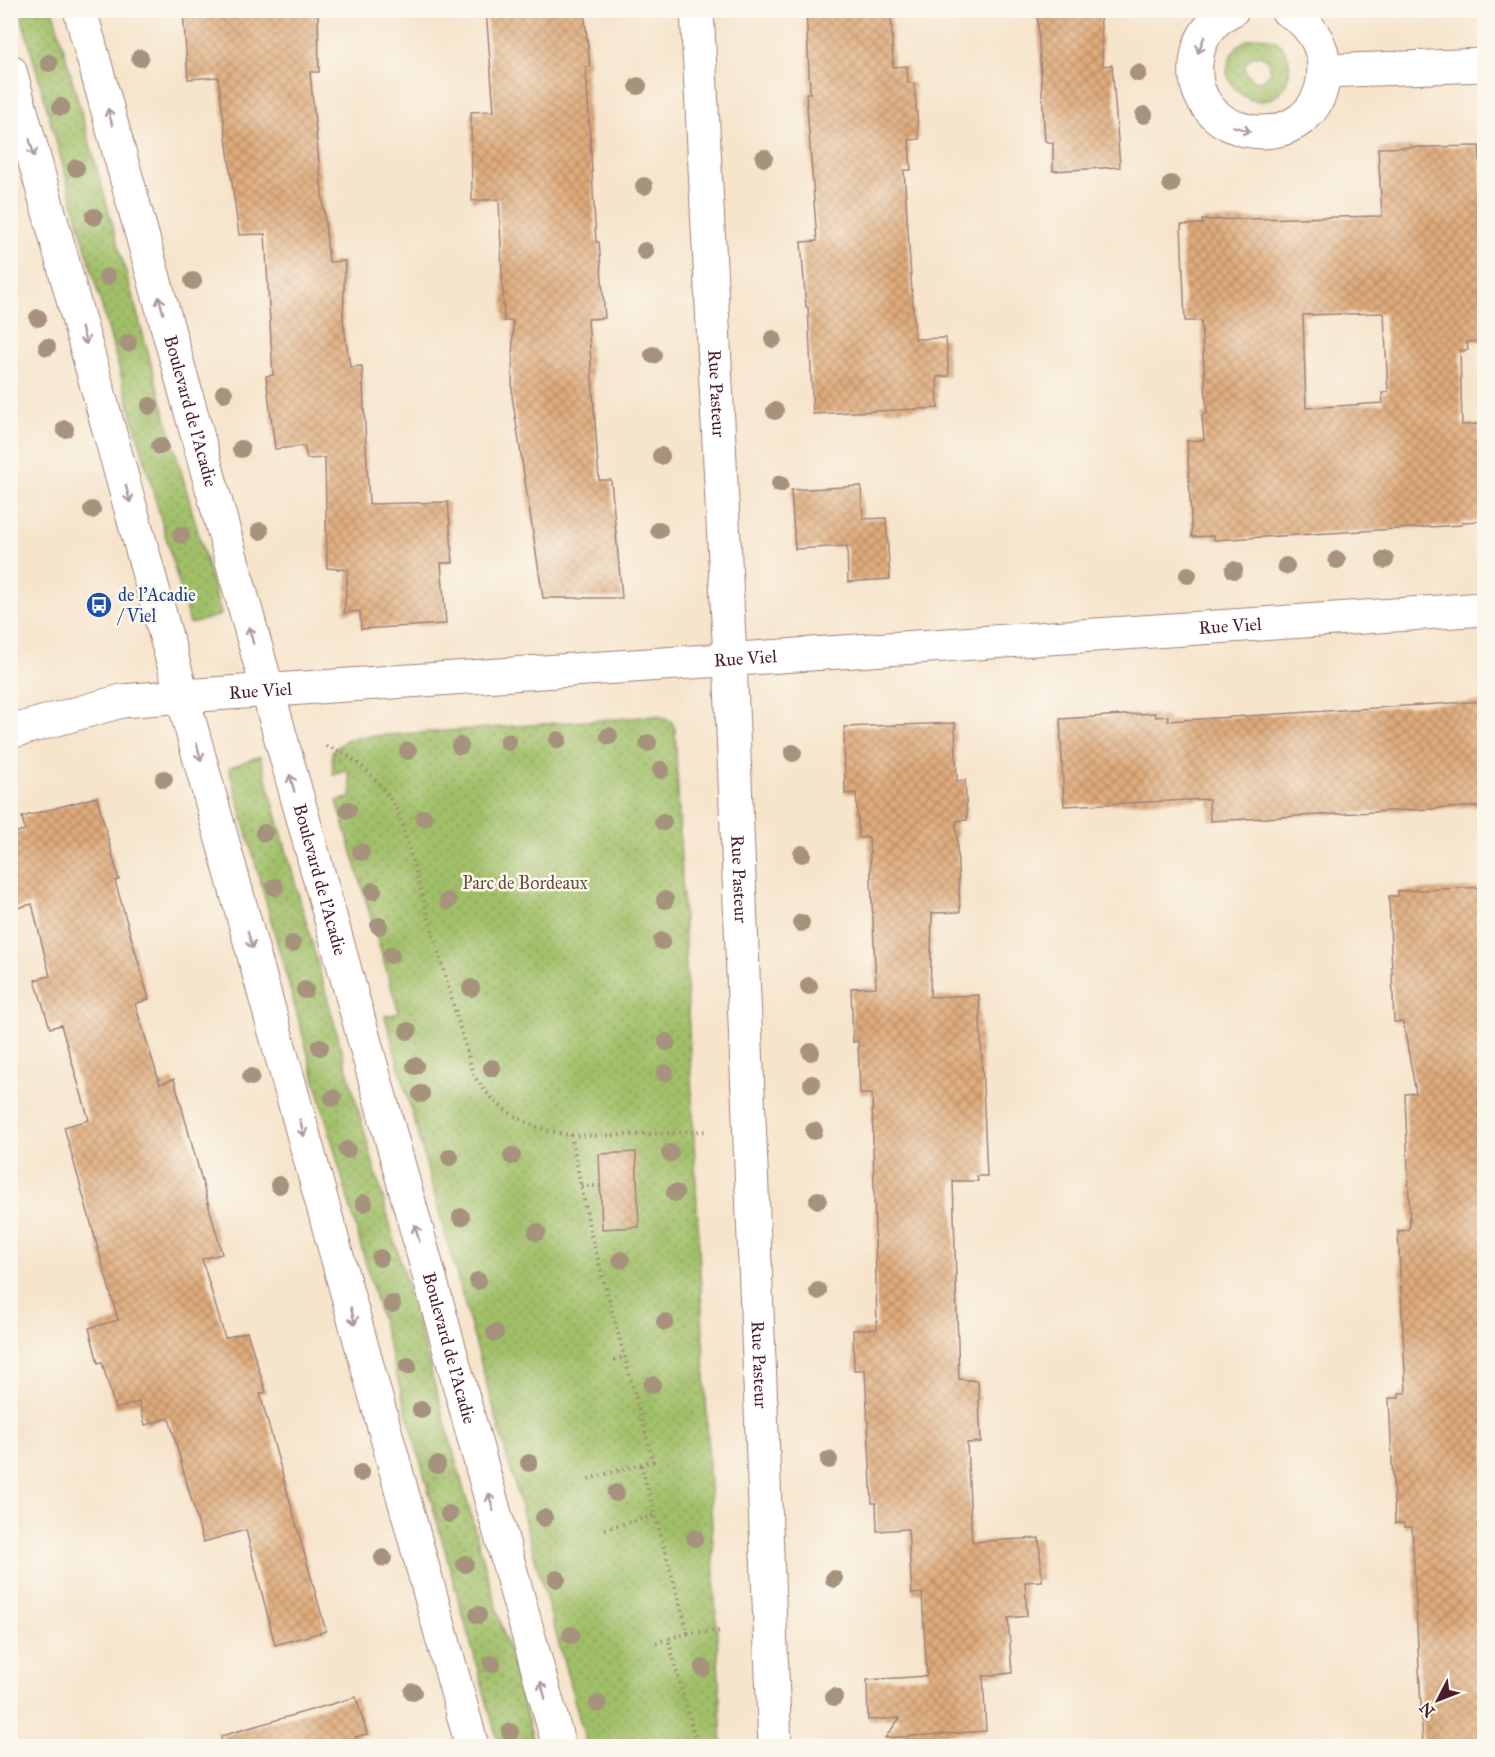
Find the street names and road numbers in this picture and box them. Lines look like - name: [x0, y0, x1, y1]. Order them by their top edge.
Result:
- street label: Boulevard de l'Acadie: [159, 333, 222, 489]
- street label: Rue Pasteur: [703, 349, 730, 438]
- street label: Rue Viel: [1198, 613, 1263, 639]
- street label: Rue Viel: [713, 645, 778, 671]
- street label: Rue Viel: [228, 678, 293, 704]
- street label: Boulevard de l'Acadie: [288, 801, 351, 958]
- street label: Rue Pasteur: [726, 835, 752, 924]
- street label: Boulevard de l'Acadie: [418, 1270, 481, 1426]
- street label: Rue Pasteur: [746, 1320, 772, 1409]

